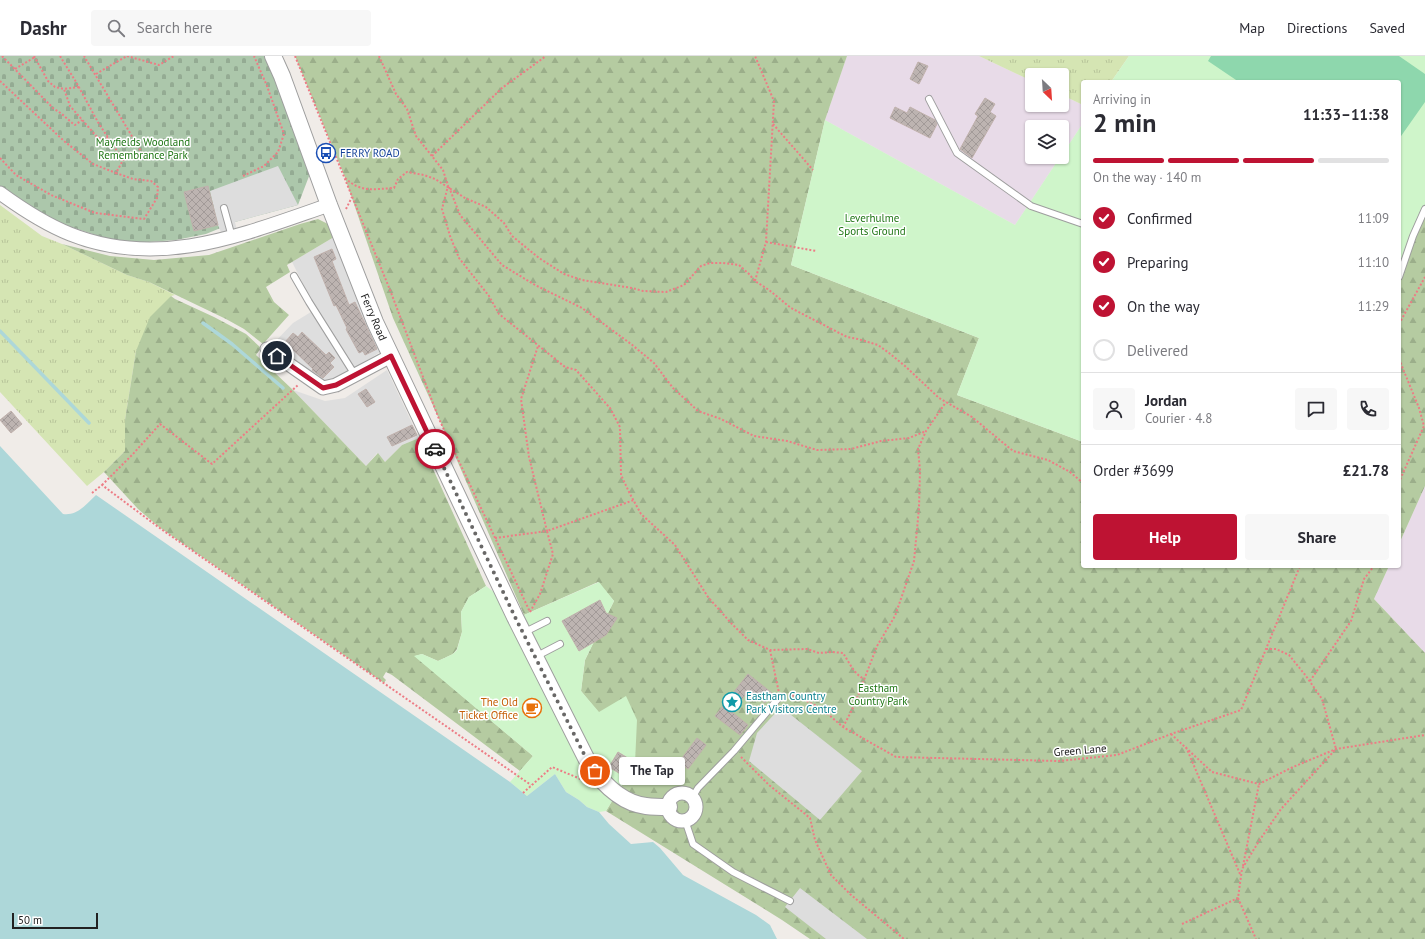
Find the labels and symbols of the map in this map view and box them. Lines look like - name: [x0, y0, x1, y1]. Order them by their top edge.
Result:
- north arrow: [1025, 68, 1069, 112]
- park label: Mayfields Woodland Remembrance Park: [96, 135, 190, 162]
- bus stop icon: FERRY ROAD: [315, 142, 337, 164]
- place label: FERRY ROAD: [340, 146, 400, 160]
- park label: Leverhulme Sports Ground: [838, 211, 906, 238]
- street label: Ferry Road: [358, 291, 390, 343]
- pin: [260, 339, 294, 373]
- courier: [415, 429, 455, 469]
- park label: Eastham Country Park: [848, 681, 908, 708]
- place label: Eastham Country Park Visitors Centre: [746, 689, 837, 716]
- place icon: Eastham Country Park Visitors Centre: [721, 691, 743, 713]
- place label: The Old Ticket Office: [459, 695, 518, 722]
- cafe icon: The Old Ticket Office: [521, 697, 543, 719]
- street label: Green Lane: [1053, 741, 1107, 759]
- pin: [578, 754, 612, 788]
- callout: The Tap: [619, 757, 685, 785]
- scale bar: [12, 911, 98, 930]

